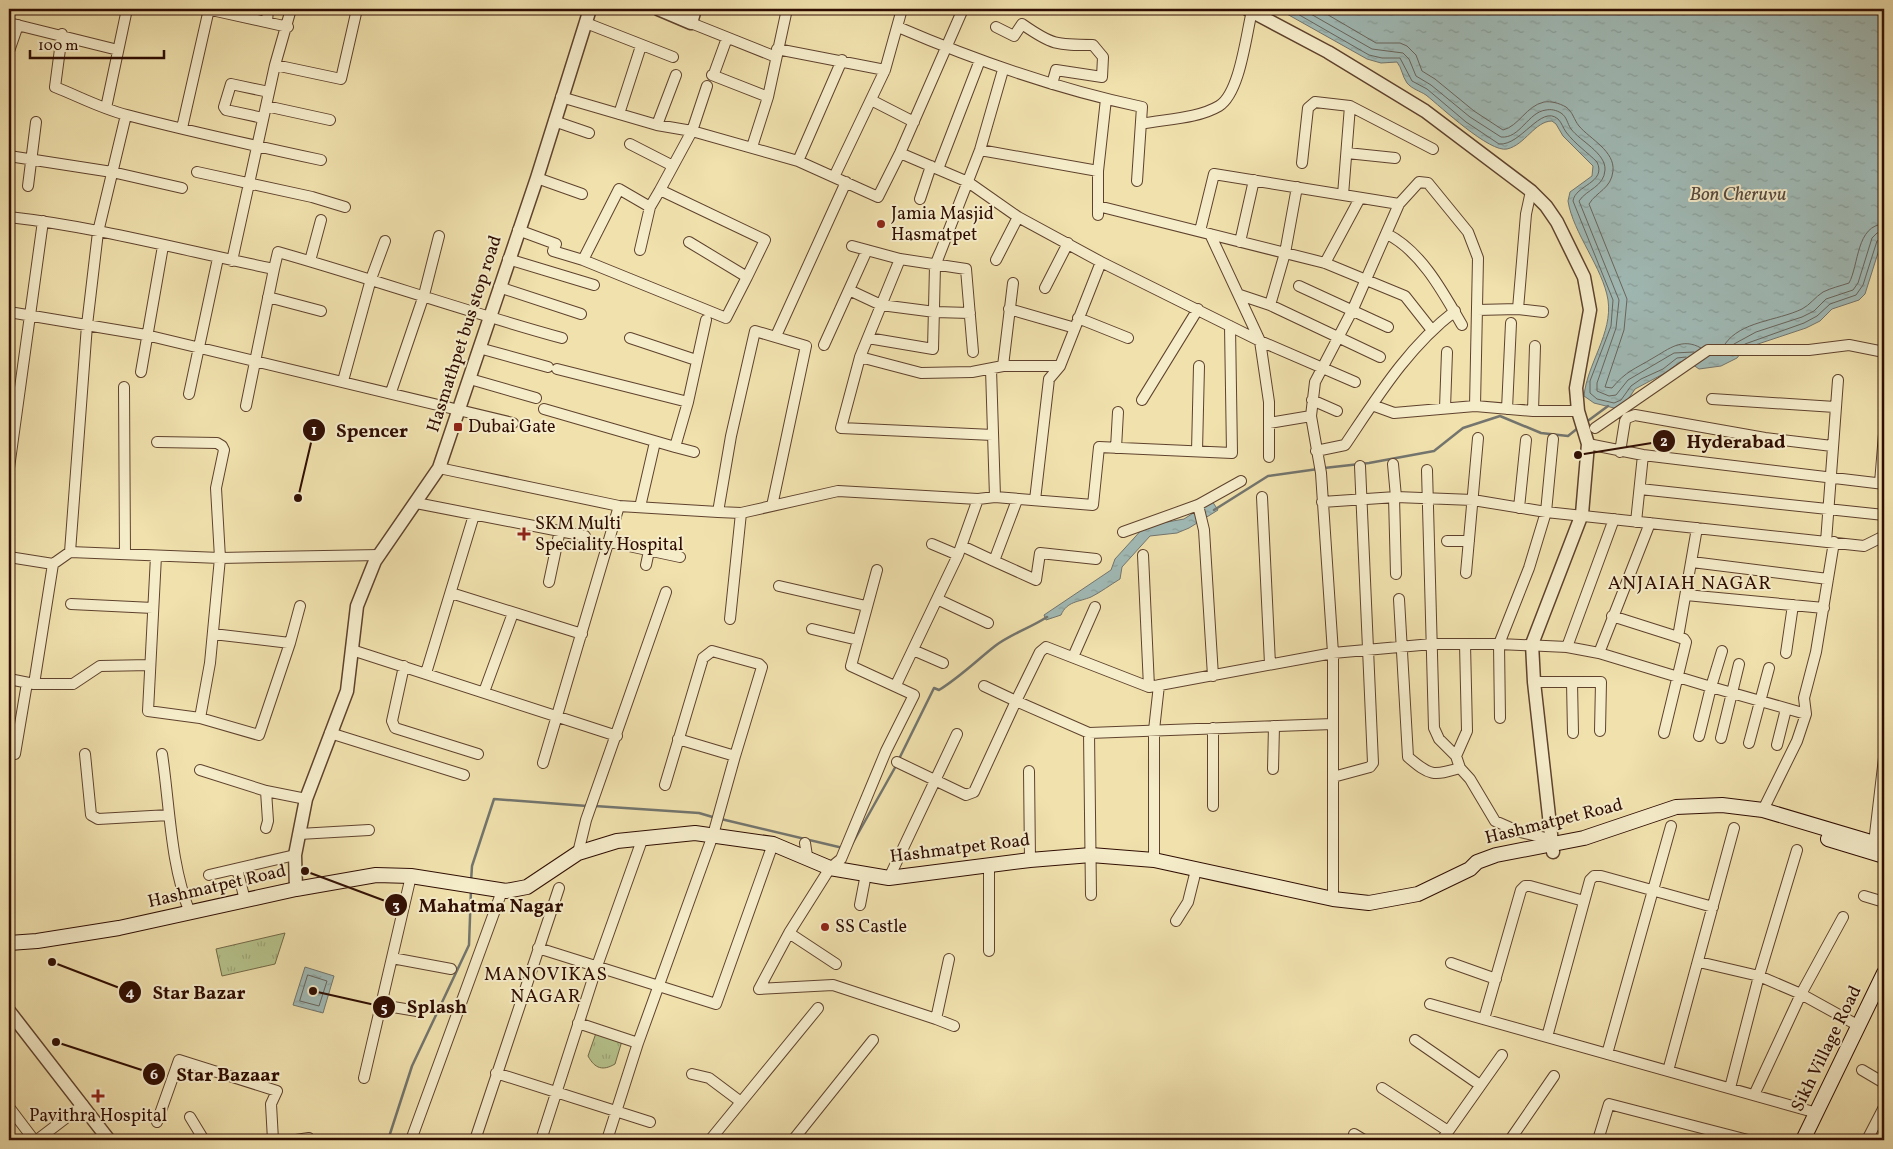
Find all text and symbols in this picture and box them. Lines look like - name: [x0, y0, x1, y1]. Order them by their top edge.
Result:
- scale bar: [30, 28, 164, 60]
- text: 100 m: [38, 36, 78, 57]
- water label: Bon Cheruvu: [1689, 182, 1787, 208]
- place label: Jamia Masjid Hasmatpet: [891, 202, 994, 248]
- marker: Jamia Masjid Hasmatpet: [875, 218, 887, 230]
- street label: Hasmathpet bus stop road: [421, 232, 509, 436]
- callout: Spencer: [301, 413, 418, 447]
- place label: Dubai Gate: [468, 415, 556, 440]
- text: Spencer: [336, 419, 408, 445]
- text: 1: [311, 421, 317, 442]
- marker: Dubai Gate: [452, 421, 464, 433]
- callout: Hyderabad: [1651, 424, 1795, 458]
- text: Hyderabad: [1686, 430, 1786, 456]
- text: 2: [1660, 432, 1668, 453]
- place label: SKM Multi Speciality Hospital: [535, 512, 683, 558]
- marker: SKM Multi Speciality Hospital: [517, 527, 531, 541]
- district label: ANJAIAH NAGAR: [1608, 571, 1772, 597]
- street label: Hashmatpet Road: [1482, 793, 1626, 851]
- street label: Hashmatpet Road: [888, 828, 1032, 870]
- street label: Hashmatpet Road: [145, 859, 289, 915]
- callout: Mahatma Nagar: [383, 888, 573, 922]
- text: Mahatma Nagar: [419, 894, 563, 920]
- text: 3: [392, 896, 400, 917]
- place label: SS Castle: [835, 915, 907, 940]
- marker: SS Castle: [819, 921, 831, 933]
- district label: MANOVIKAS NAGAR: [484, 962, 608, 1010]
- callout: Star Bazar: [117, 975, 255, 1009]
- text: Star Bazar: [152, 981, 246, 1007]
- street label: Sikh Village Road: [1786, 982, 1868, 1116]
- text: 4: [125, 983, 135, 1004]
- callout: Splash: [372, 990, 477, 1024]
- text: Splash: [407, 995, 467, 1021]
- text: 5: [380, 998, 388, 1019]
- callout: Star Bazaar: [141, 1057, 290, 1091]
- text: Star Bazaar: [176, 1063, 280, 1089]
- text: 6: [150, 1065, 158, 1086]
- marker: Pavithra Hospital: [91, 1089, 105, 1103]
- place label: Pavithra Hospital: [29, 1104, 167, 1129]

